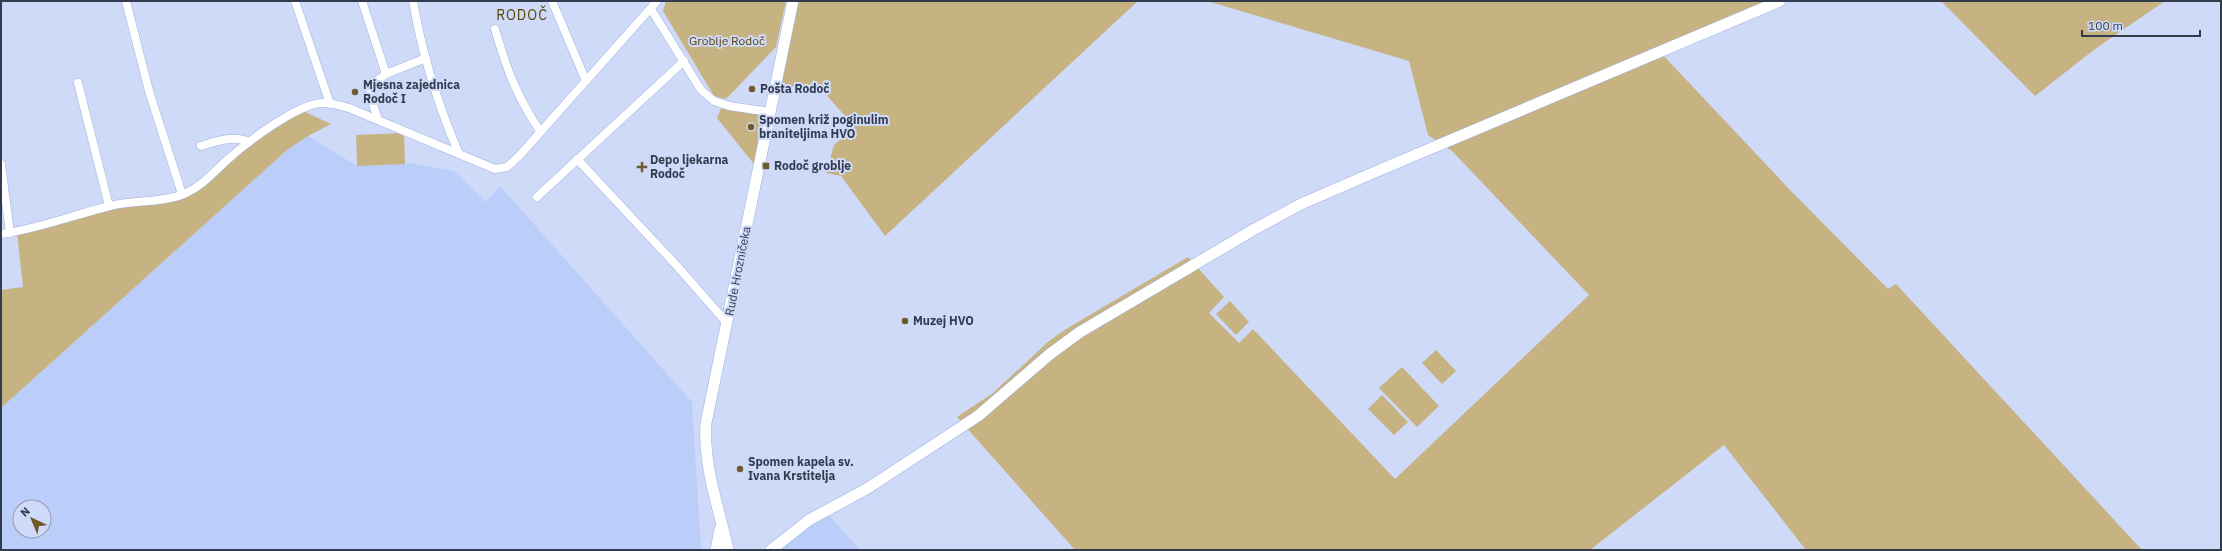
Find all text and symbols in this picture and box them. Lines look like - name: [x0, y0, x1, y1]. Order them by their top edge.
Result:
- district label: RODOČ: [496, 5, 548, 24]
- scale bar: [2082, 12, 2200, 38]
- text: 100 m: [2088, 18, 2123, 33]
- park label: Groblje Rodoč: [689, 33, 765, 48]
- place label: Mjesna zajednica Rodoč I: [363, 77, 460, 106]
- place label: Pošta Rodoč: [760, 81, 830, 96]
- marker: Pošta Rodoč: [747, 84, 757, 94]
- marker: Mjesna zajednica Rodoč I: [350, 87, 360, 97]
- place label: Spomen križ poginulim braniteljima HVO: [759, 112, 888, 141]
- marker: Spomen križ poginulim braniteljima HVO: [746, 122, 756, 132]
- place label: Depo ljekarna Rodoč: [650, 152, 729, 181]
- place label: Rodoč groblje: [774, 158, 851, 173]
- marker: Rodoč groblje: [761, 161, 771, 171]
- marker: Depo ljekarna Rodoč: [637, 162, 647, 172]
- street label: Rude Hrozničeka: [721, 224, 754, 317]
- place label: Muzej HVO: [913, 313, 974, 328]
- marker: Muzej HVO: [900, 316, 910, 326]
- place label: Spomen kapela sv. Ivana Krstitelja: [748, 454, 854, 483]
- marker: Spomen kapela sv. Ivana Krstitelja: [735, 464, 745, 474]
- north arrow: [12, 499, 52, 539]
- text: N: [17, 504, 33, 520]

